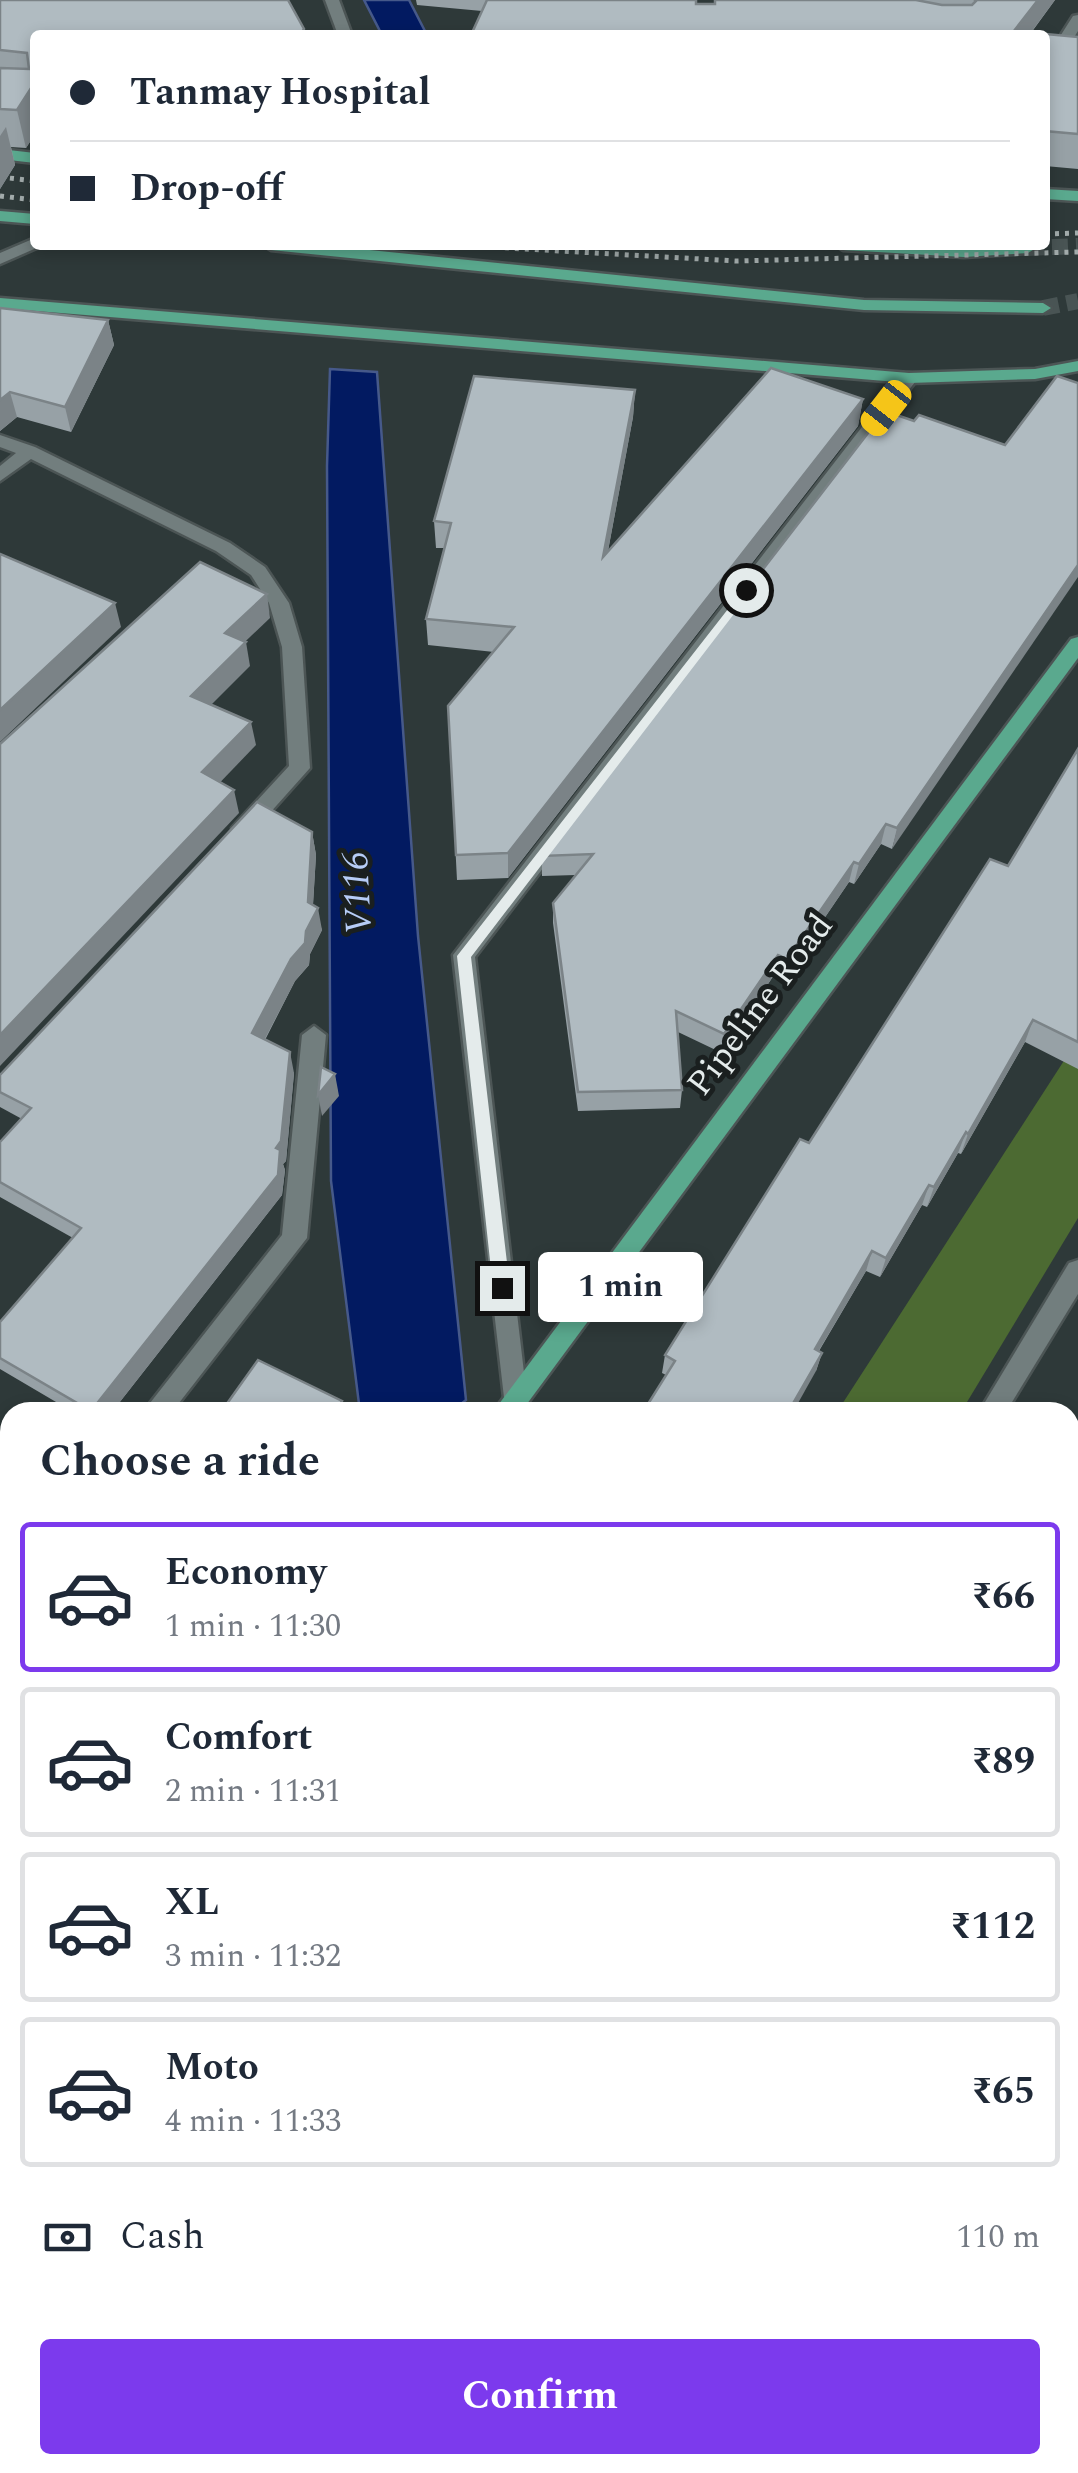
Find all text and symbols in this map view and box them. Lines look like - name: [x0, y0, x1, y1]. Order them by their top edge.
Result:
- text: Tanmay Hospital: [130, 64, 431, 122]
- text: Drop-off: [130, 160, 284, 218]
- car: [856, 375, 916, 441]
- route start: [724, 568, 769, 613]
- water label: V116: [327, 850, 389, 936]
- street label: Pipeline Road: [674, 903, 846, 1107]
- callout: 1 min: [537, 1253, 702, 1323]
- text: 1 min: [578, 1262, 663, 1311]
- route end: [480, 1266, 525, 1311]
- text: Choose a ride: [40, 1427, 320, 1496]
- text: Economy: [165, 1544, 326, 1602]
- icon: car: [45, 1552, 135, 1642]
- text: ₹66: [971, 1568, 1035, 1626]
- text: 1 min · 11:30: [165, 1602, 341, 1651]
- text: Comfort: [165, 1709, 312, 1767]
- icon: car: [45, 1717, 135, 1807]
- text: ₹89: [971, 1733, 1035, 1791]
- text: 2 min · 11:31: [165, 1767, 341, 1816]
- text: XL: [165, 1874, 219, 1932]
- icon: car: [45, 1882, 135, 1972]
- text: ₹112: [950, 1898, 1035, 1956]
- text: 3 min · 11:32: [165, 1932, 341, 1981]
- text: Moto: [165, 2039, 259, 2097]
- icon: car: [45, 2047, 135, 2137]
- text: ₹65: [971, 2063, 1035, 2121]
- text: 4 min · 11:33: [165, 2097, 341, 2146]
- text: Cash: [120, 2208, 205, 2266]
- icon: cash: [40, 2210, 95, 2265]
- text: 110 m: [956, 2213, 1040, 2262]
- button: Confirm: [40, 2339, 1040, 2454]

